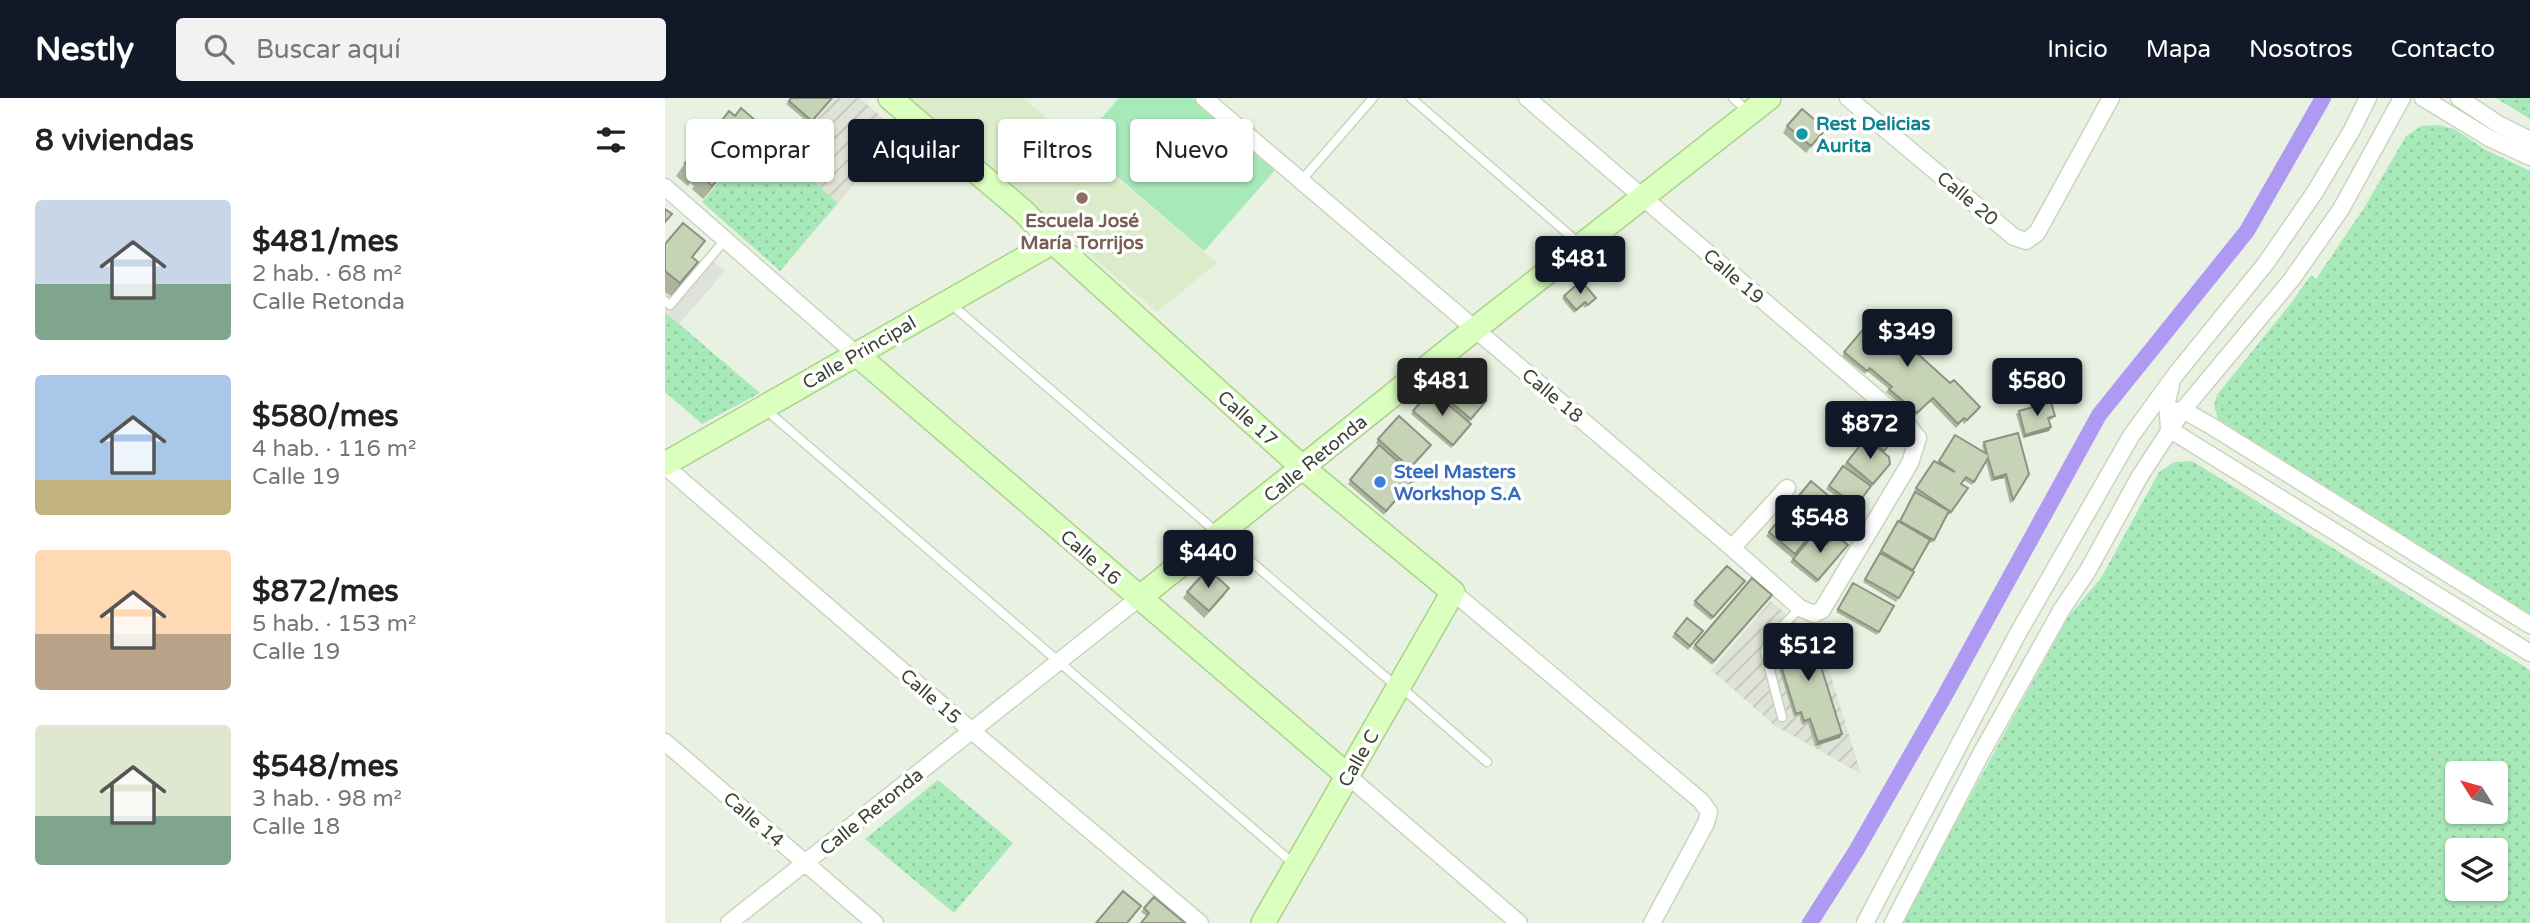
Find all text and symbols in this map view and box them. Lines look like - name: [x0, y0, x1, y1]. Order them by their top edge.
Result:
- search box: [176, 18, 666, 81]
- text: Nestly: [35, 30, 134, 69]
- icon: search: [200, 30, 238, 68]
- text: Buscar aquí: [256, 34, 401, 65]
- text: Inicio: [2047, 35, 2108, 64]
- text: Mapa: [2146, 35, 2211, 64]
- text: Nosotros: [2249, 35, 2353, 64]
- text: Contacto: [2391, 35, 2495, 64]
- place label: Rest Delicias Aurita: [1816, 113, 1930, 157]
- chip: Comprar: [686, 119, 834, 182]
- chip: Alquilar: [848, 119, 984, 182]
- chip: Filtros: [998, 119, 1116, 182]
- chip: Nuevo: [1130, 119, 1253, 182]
- icon: filters: [592, 121, 630, 159]
- text: 8 viviendas: [35, 122, 194, 159]
- marker: Rest Delicias Aurita: [1794, 126, 1810, 142]
- street label: Calle 20: [1932, 167, 2002, 231]
- marker: Escuela José María Torrijos: [1074, 190, 1090, 206]
- place label: Escuela José María Torrijos: [1020, 210, 1144, 255]
- text: $481/mes: [252, 223, 399, 260]
- icon: home: [91, 228, 175, 312]
- pin: $481: [1539, 236, 1621, 296]
- text: $481: [1551, 245, 1609, 273]
- street label: Calle 19: [1699, 245, 1768, 309]
- text: 2 hab. · 68 m²: [252, 260, 402, 288]
- text: Calle Retonda: [252, 288, 405, 316]
- pin: $349: [1866, 310, 1948, 369]
- street label: Calle Principal: [799, 311, 920, 394]
- text: $349: [1878, 318, 1936, 346]
- pin: $481: [1401, 358, 1483, 418]
- pin: $580: [1996, 358, 2078, 418]
- street label: Calle 18: [1517, 364, 1587, 428]
- text: $481: [1413, 367, 1471, 395]
- text: $580: [2008, 367, 2066, 395]
- street label: Calle 17: [1213, 386, 1282, 451]
- text: $580/mes: [252, 398, 399, 435]
- pin: $872: [1829, 402, 1911, 461]
- icon: home: [91, 403, 175, 487]
- text: $872: [1841, 410, 1899, 438]
- street label: Calle Retonda: [1260, 411, 1372, 507]
- text: 4 hab. · 116 m²: [252, 435, 417, 463]
- place label: Steel Masters Workshop S.A: [1394, 461, 1521, 506]
- text: Calle 19: [252, 463, 340, 491]
- marker: Steel Masters Workshop S.A: [1372, 474, 1388, 490]
- pin: $548: [1779, 496, 1861, 555]
- text: $548: [1791, 504, 1849, 532]
- street label: Calle 16: [1056, 526, 1125, 590]
- pin: $440: [1167, 531, 1249, 590]
- text: $440: [1179, 539, 1237, 567]
- text: $872/mes: [252, 573, 399, 610]
- icon: home: [91, 578, 175, 662]
- text: 5 hab. · 153 m²: [252, 610, 417, 638]
- pin: $512: [1767, 624, 1849, 683]
- text: $512: [1779, 632, 1837, 660]
- text: Calle 19: [252, 638, 340, 666]
- street label: Calle 15: [896, 665, 965, 729]
- street label: Calle C: [1334, 726, 1384, 791]
- text: $548/mes: [252, 748, 399, 785]
- icon: home: [91, 753, 175, 837]
- north arrow: [2445, 761, 2508, 824]
- map controls: [2445, 761, 2508, 901]
- street label: Calle Retonda: [816, 764, 928, 860]
- text: 3 hab. · 98 m²: [252, 785, 402, 813]
- street label: Calle 14: [719, 788, 788, 852]
- text: Calle 18: [252, 813, 340, 841]
- button: layers: [2445, 838, 2508, 901]

